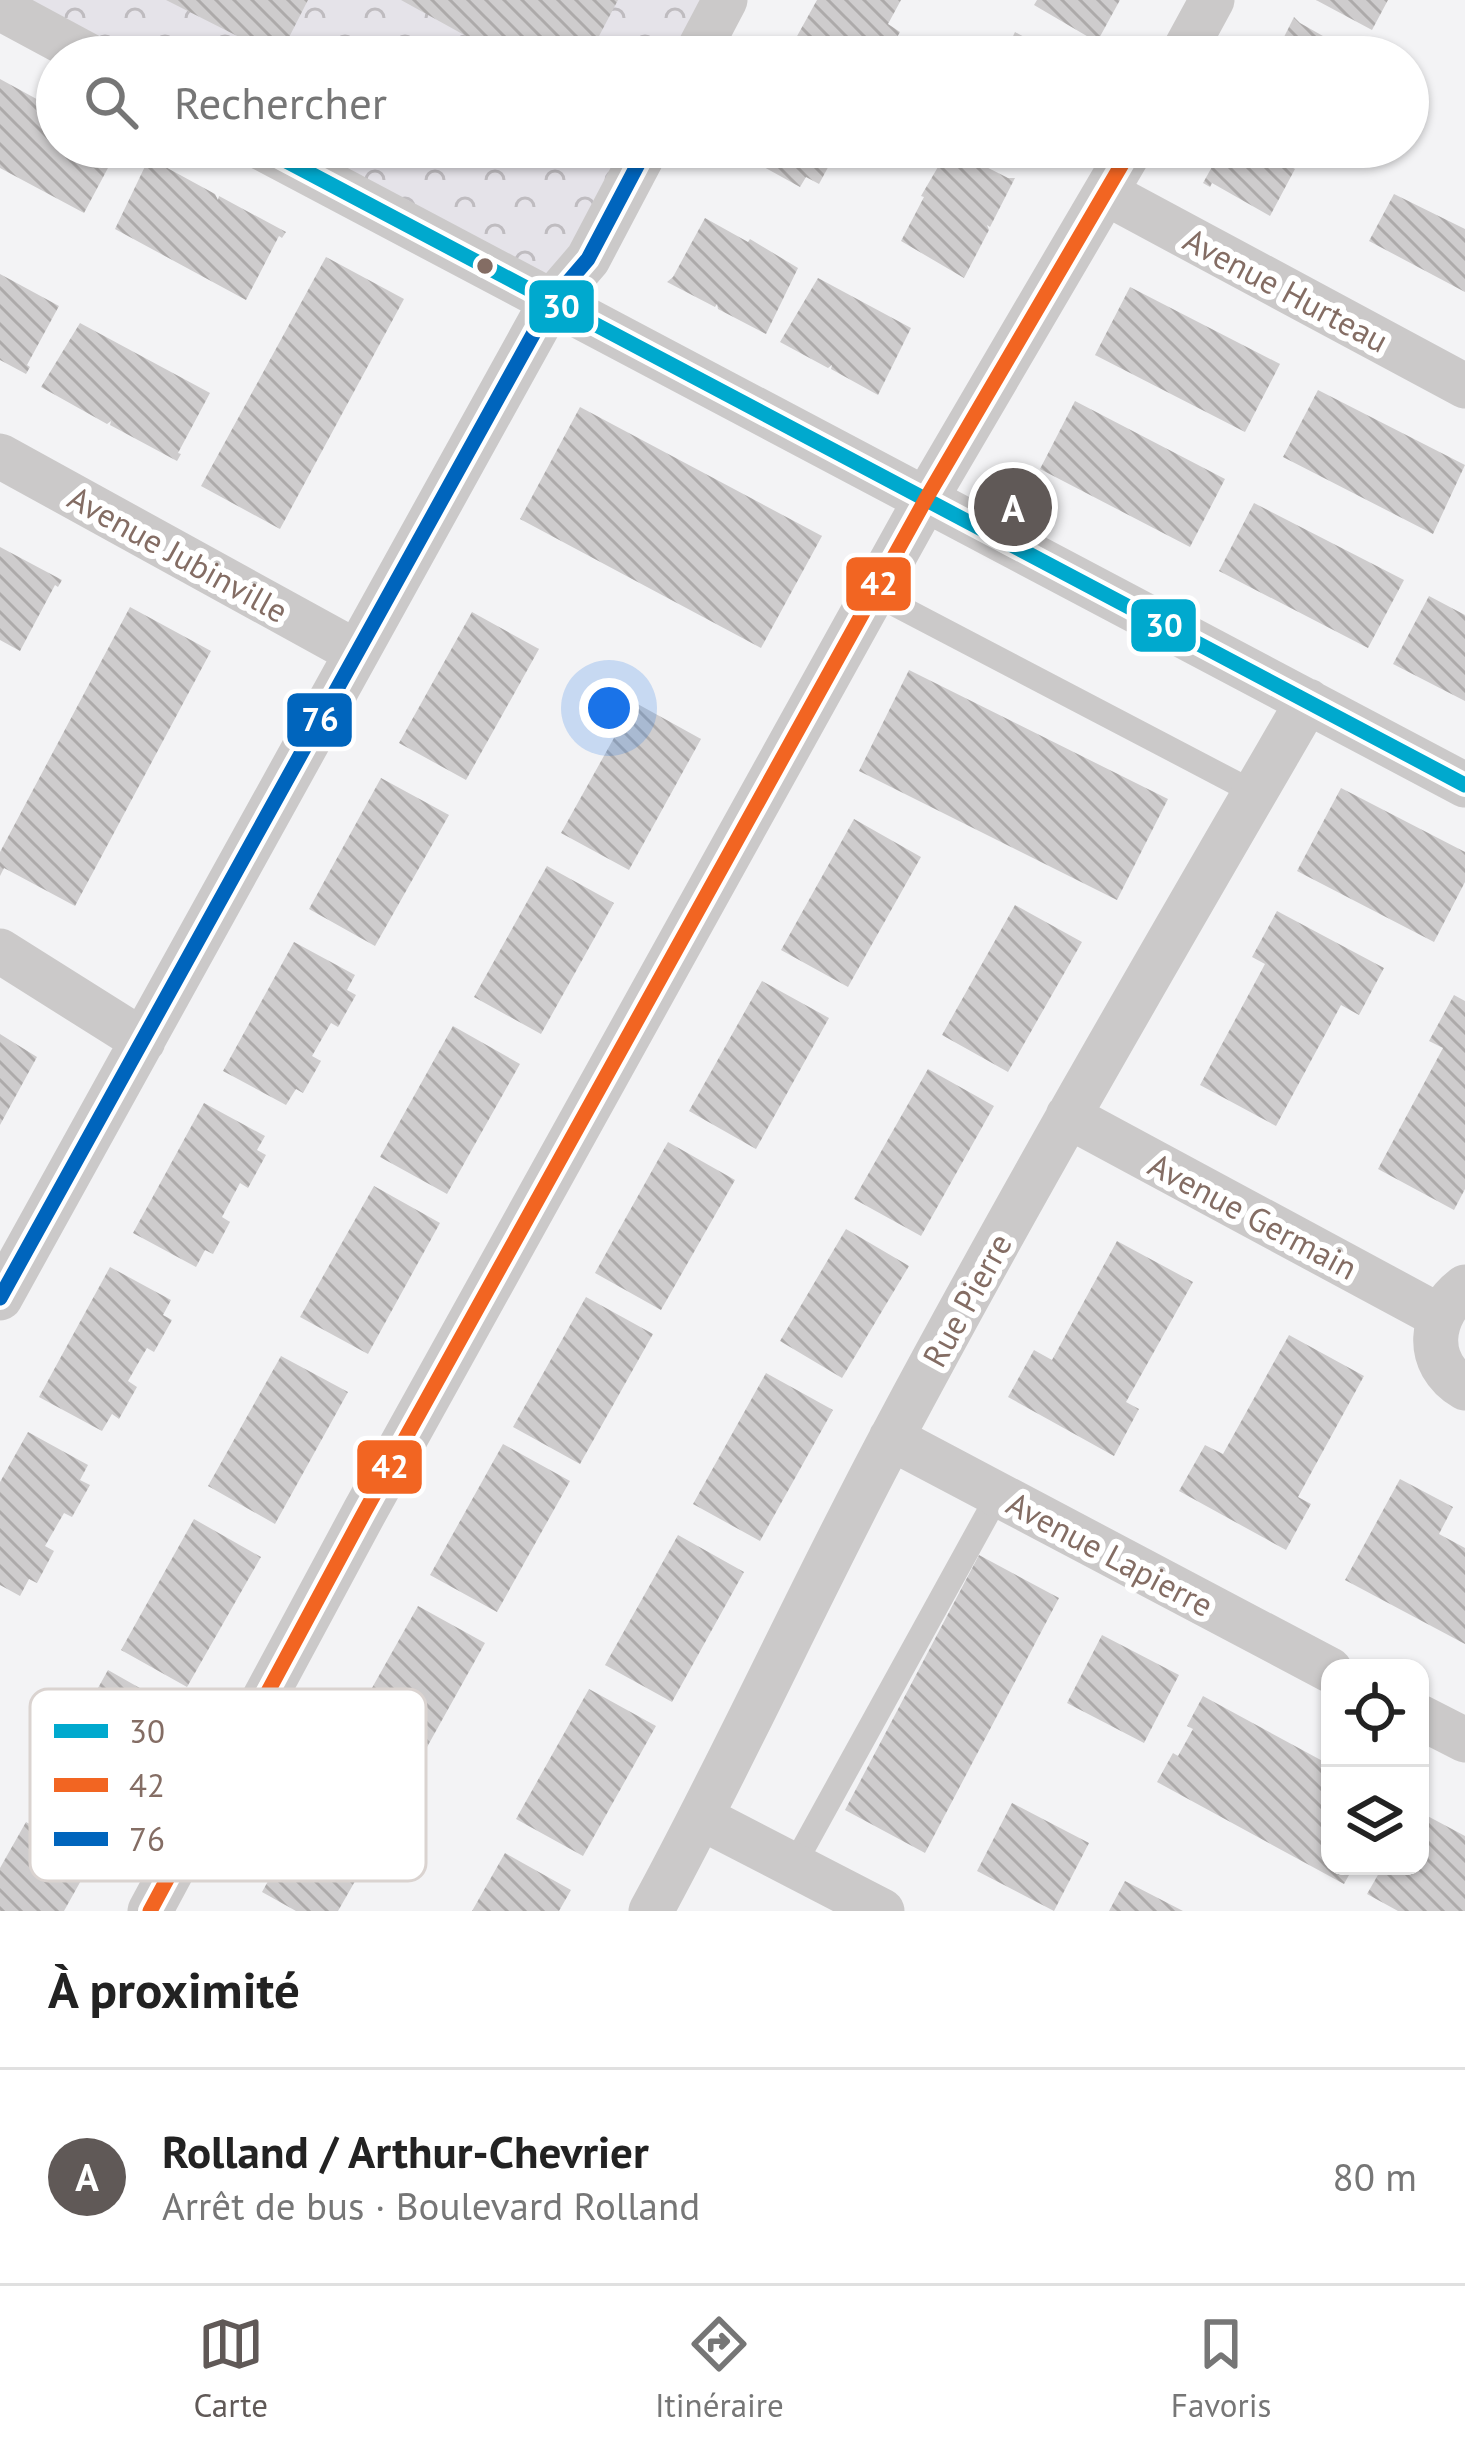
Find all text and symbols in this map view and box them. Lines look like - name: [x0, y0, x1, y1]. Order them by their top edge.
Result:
- search box: [36, 36, 1429, 168]
- icon: search: [78, 69, 144, 135]
- text: Rechercher: [174, 73, 387, 131]
- street label: Avenue Hurteau: [1176, 218, 1396, 362]
- unlabelled marker: [474, 255, 496, 277]
- line badge: 30: [527, 278, 596, 335]
- text: 30: [542, 284, 580, 327]
- pin: A: [974, 462, 1052, 552]
- street label: Avenue Jubinville: [61, 475, 296, 632]
- line badge: 42: [844, 555, 913, 613]
- text: 42: [860, 561, 898, 604]
- line badge: 30: [1129, 597, 1198, 654]
- text: 30: [1145, 603, 1183, 646]
- your location: [579, 678, 639, 738]
- line badge: 76: [285, 691, 354, 749]
- text: 76: [301, 697, 339, 740]
- street label: Avenue Germain: [1142, 1143, 1365, 1289]
- street label: Rue Pierre: [912, 1226, 1021, 1374]
- line badge: 42: [355, 1438, 424, 1496]
- text: 42: [371, 1444, 409, 1487]
- street label: Avenue Lapierre: [1000, 1481, 1221, 1626]
- map controls: [1321, 1659, 1429, 1875]
- button: locate: [1321, 1659, 1429, 1767]
- legend: [30, 1689, 426, 1881]
- text: 30: [129, 1709, 165, 1752]
- text: 42: [129, 1763, 165, 1806]
- button: layers: [1321, 1767, 1429, 1875]
- text: 76: [129, 1817, 165, 1860]
- text: À proximité: [48, 1956, 300, 2022]
- text: Rolland / Arthur-Chevrier: [162, 2122, 649, 2180]
- text: A: [75, 2151, 99, 2202]
- text: 80 m: [1332, 2151, 1417, 2202]
- text: Arrêt de bus · Boulevard Rolland: [162, 2180, 700, 2231]
- tab: Carte: [194, 2311, 268, 2426]
- tab: Itinéraire: [655, 2311, 784, 2426]
- tab: Favoris: [1171, 2311, 1271, 2426]

